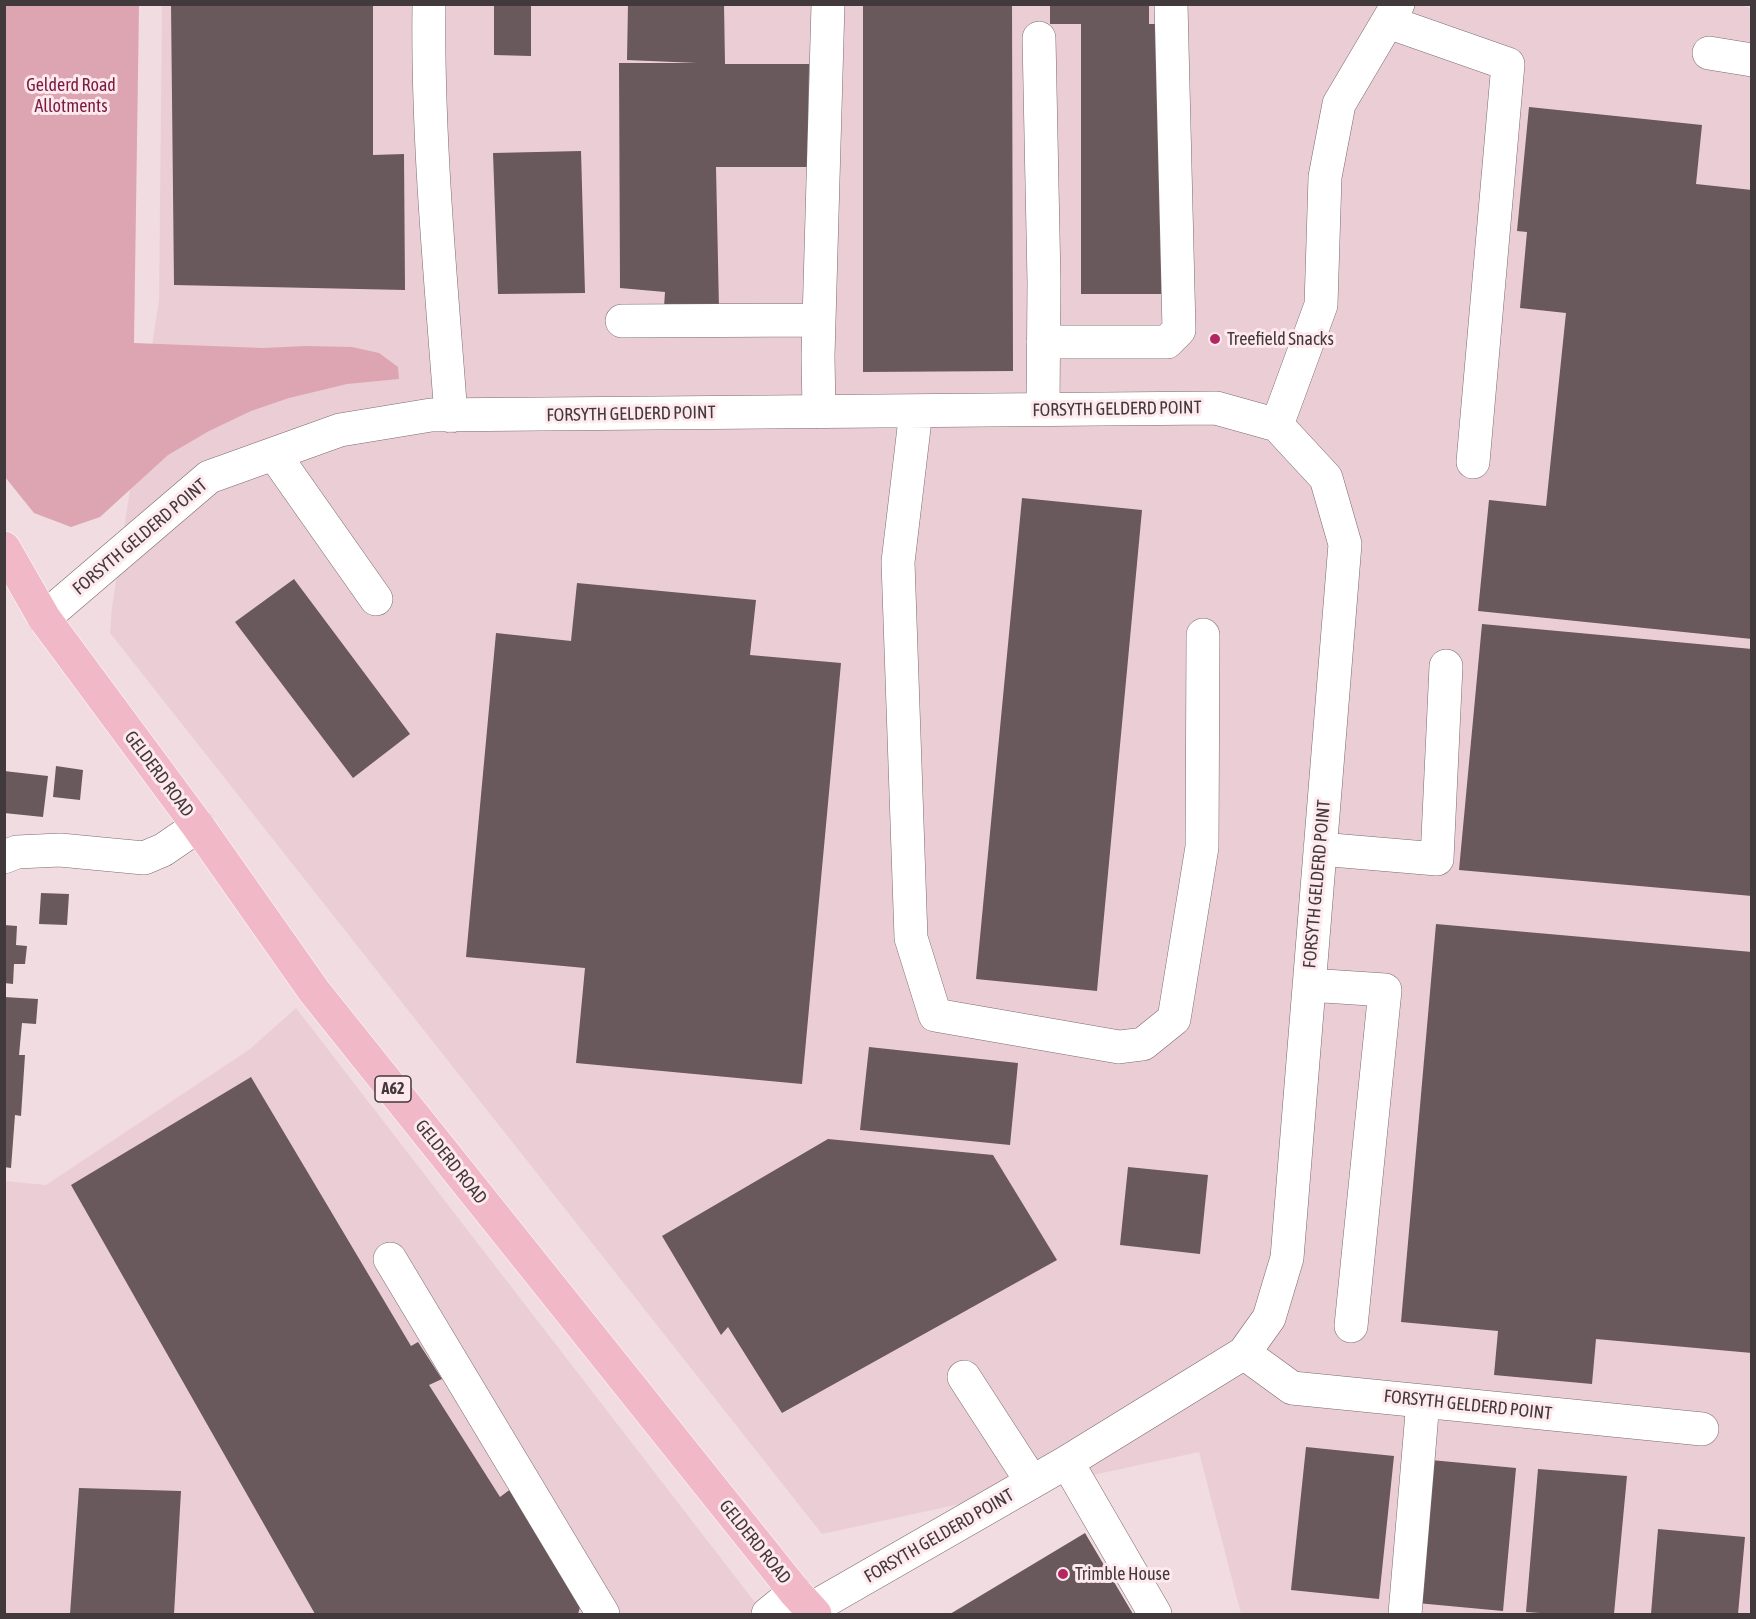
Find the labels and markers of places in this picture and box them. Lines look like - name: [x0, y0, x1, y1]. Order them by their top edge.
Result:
- place label: Treefield Snacks: [1227, 328, 1334, 350]
- marker: Treefield Snacks: [1208, 332, 1222, 346]
- place label: Trimble House: [1075, 1563, 1170, 1585]
- marker: Trimble House: [1056, 1567, 1070, 1581]

